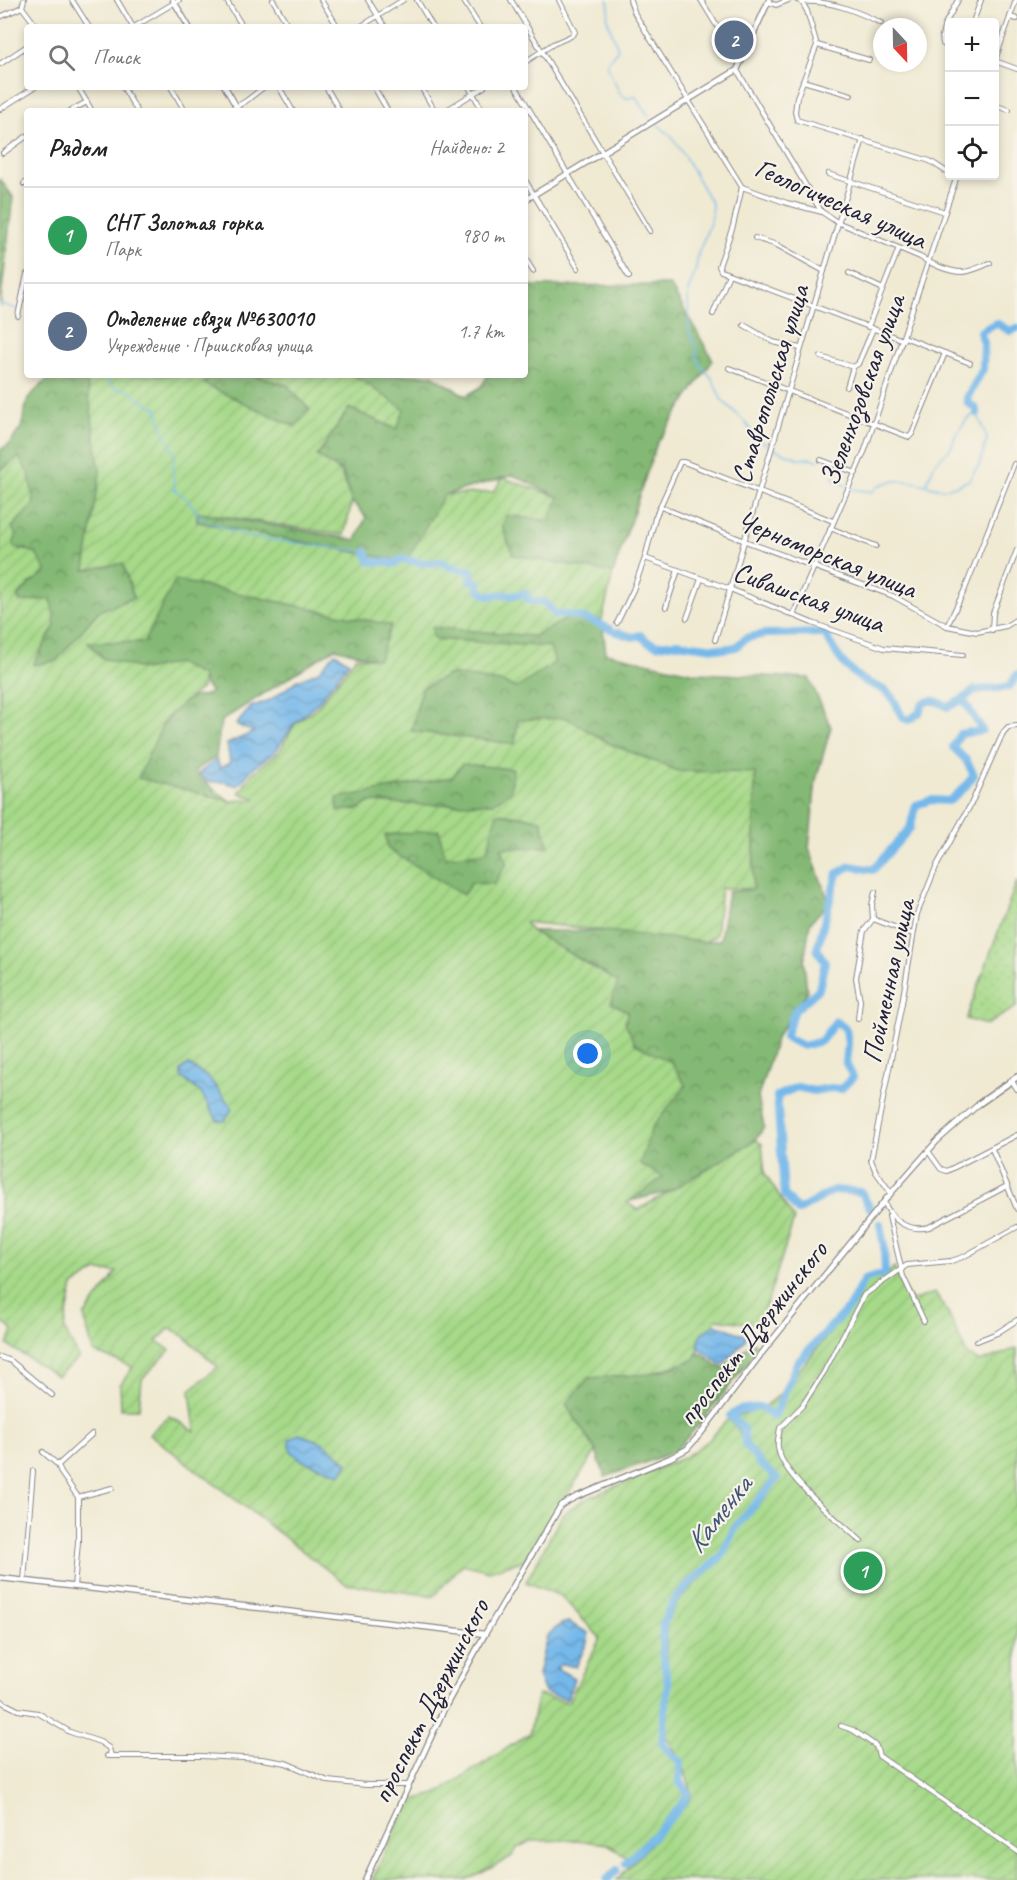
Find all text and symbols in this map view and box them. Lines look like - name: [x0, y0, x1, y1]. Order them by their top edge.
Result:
- pin: 2: [714, 18, 754, 63]
- north arrow: [873, 18, 927, 72]
- map controls: [945, 18, 999, 180]
- button: +: [945, 18, 999, 72]
- search box: [24, 24, 528, 90]
- icon: search: [45, 41, 78, 74]
- text: Поиск: [93, 43, 139, 71]
- button: −: [945, 72, 999, 126]
- button: locate: [945, 126, 999, 180]
- text: Рядом: [48, 131, 106, 164]
- text: Найдено: 2: [429, 135, 504, 160]
- street label: Геологическая улица: [750, 150, 934, 257]
- text: СНТ Золотая горка: [105, 209, 262, 237]
- text: 1: [63, 223, 72, 248]
- text: 980 m: [461, 223, 504, 248]
- text: Парк: [105, 237, 141, 262]
- street label: Ставропольская улица: [723, 279, 817, 487]
- street label: Зеленхозовская улица: [811, 287, 915, 491]
- text: Отделение связи №630010: [105, 305, 313, 333]
- text: 2: [63, 319, 72, 344]
- text: 1.7 km: [458, 319, 504, 344]
- text: Учреждение · Приисковая улица: [105, 333, 312, 358]
- street label: Черноморская улица: [732, 502, 923, 606]
- street label: Сивашская улица: [729, 554, 891, 641]
- street label: Пойменная улица: [854, 894, 923, 1066]
- your location: [573, 1039, 602, 1068]
- street label: проспект Дзержинского: [669, 1232, 837, 1433]
- water label: Каменка: [676, 1465, 762, 1560]
- pin: 1: [844, 1548, 882, 1594]
- street label: проспект Дзержинского: [363, 1591, 498, 1809]

